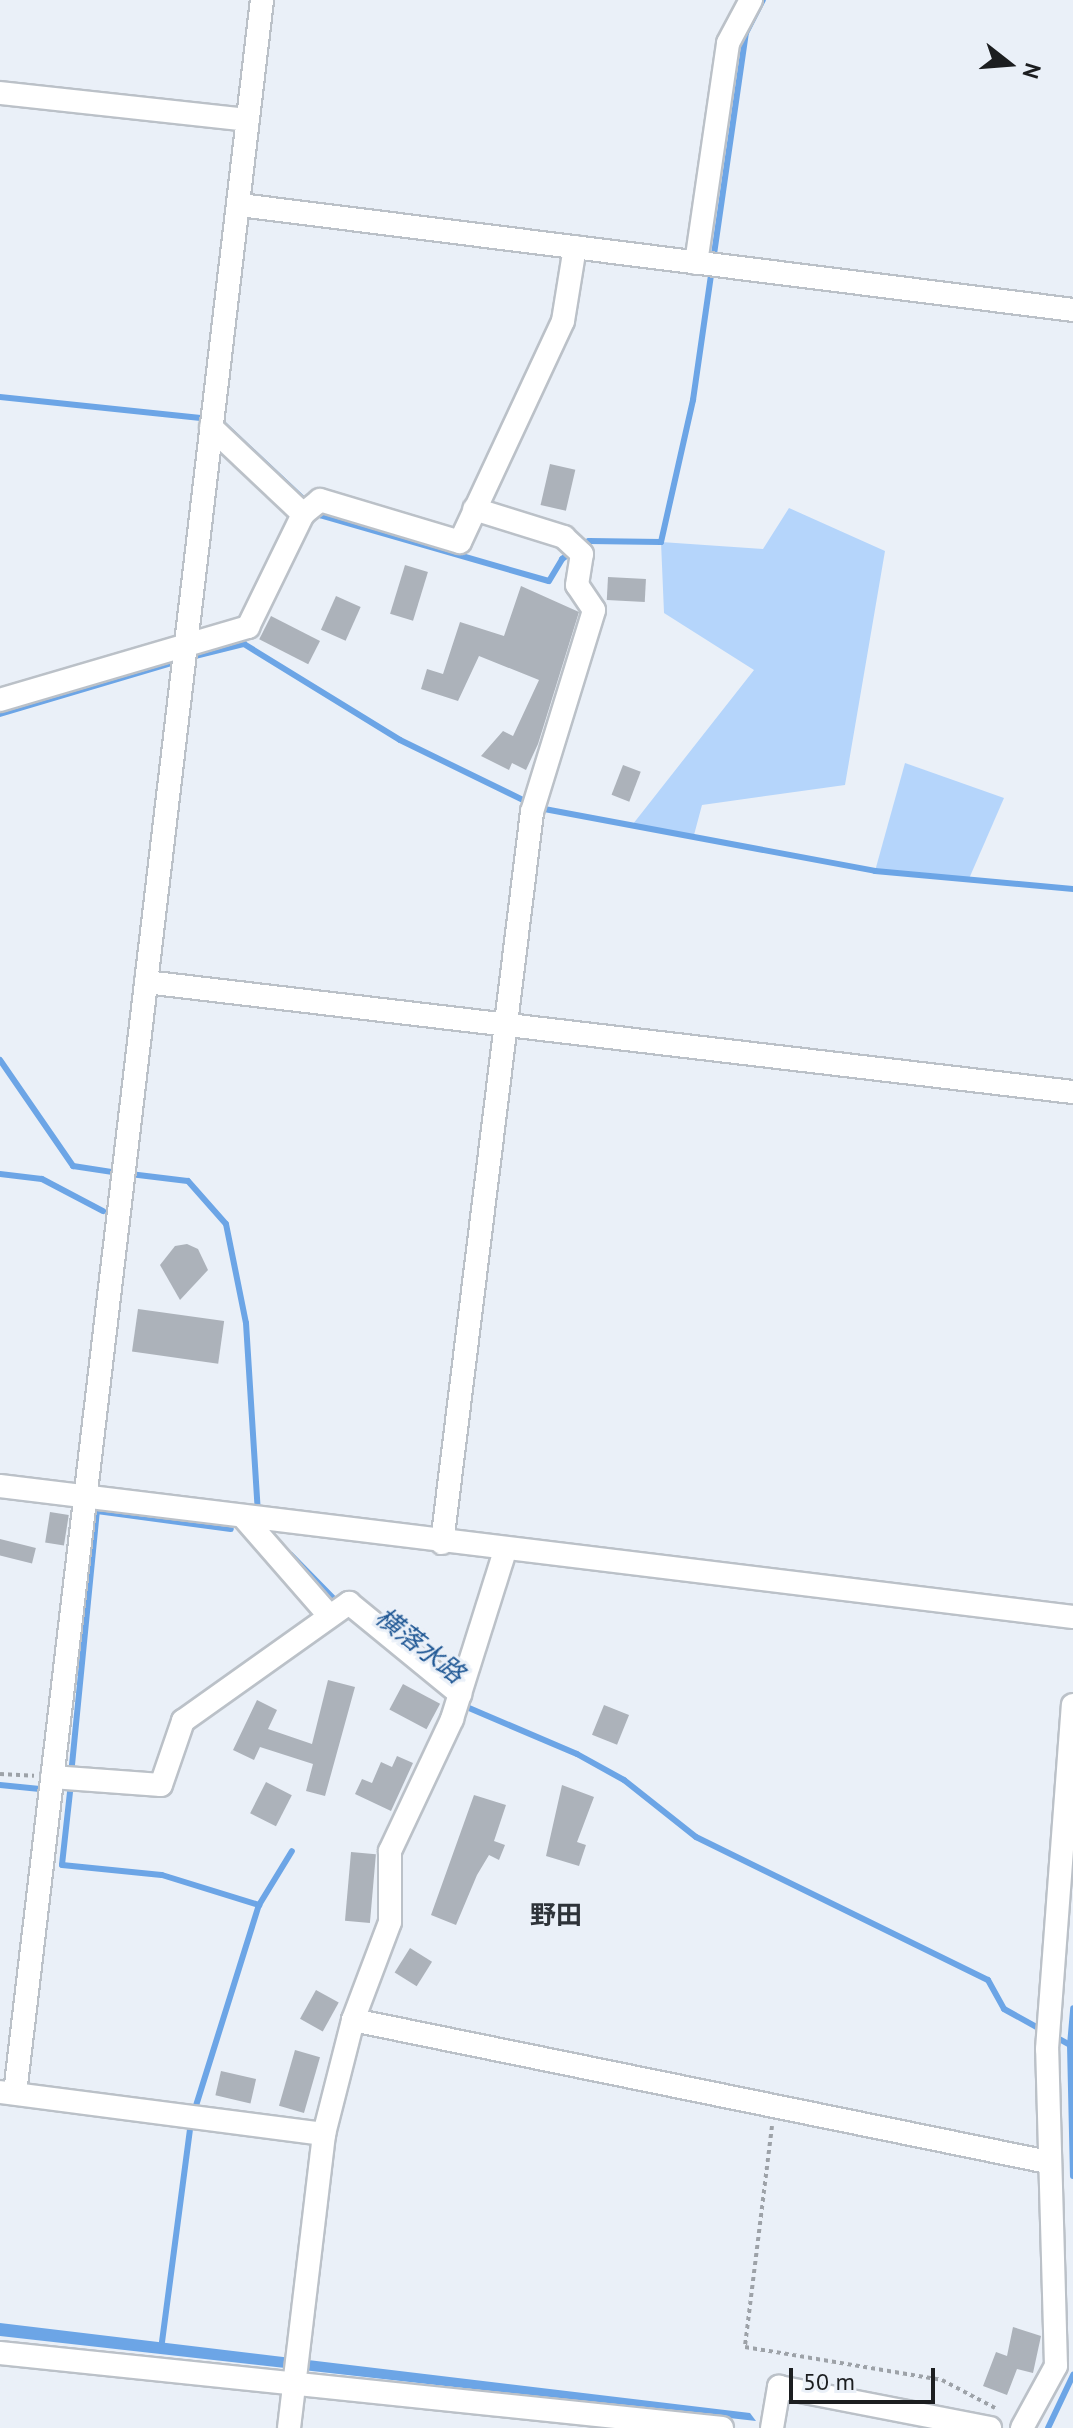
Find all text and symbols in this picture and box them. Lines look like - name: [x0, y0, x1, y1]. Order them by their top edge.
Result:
- north arrow: [969, 24, 1049, 104]
- text: N: [1016, 60, 1047, 82]
- water label: 横落水路: [369, 1601, 471, 1689]
- district label: 野田: [530, 1899, 582, 1931]
- scale bar: [793, 2352, 939, 2402]
- text: 50 m: [803, 2366, 855, 2397]

